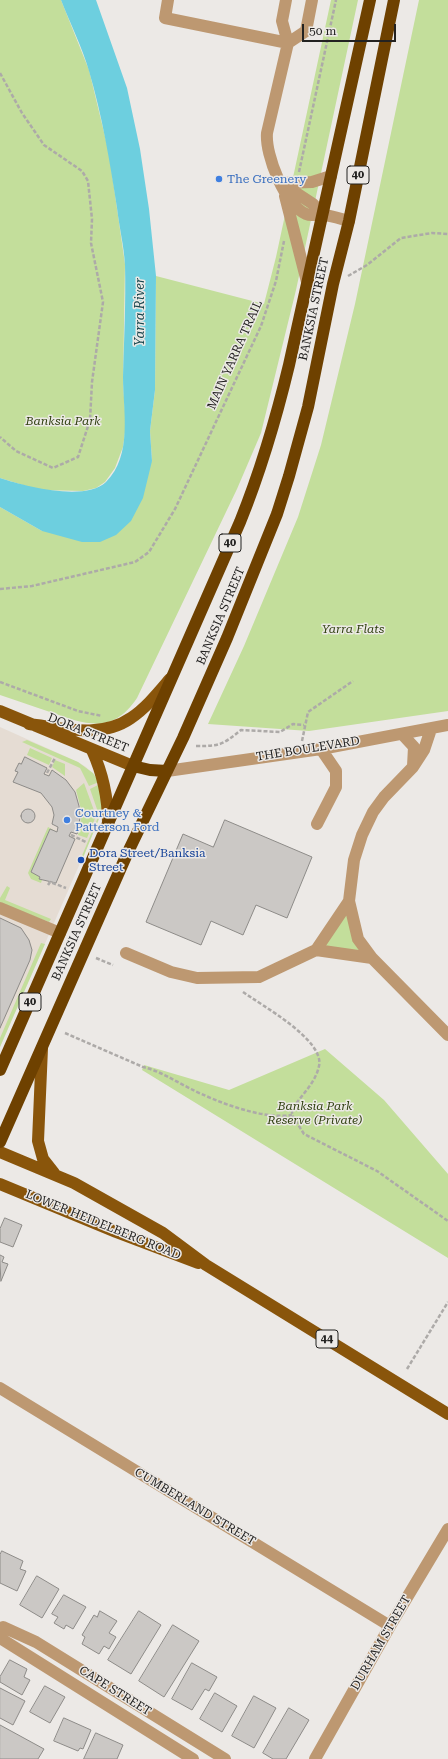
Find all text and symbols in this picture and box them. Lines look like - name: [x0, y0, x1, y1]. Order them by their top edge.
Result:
- scale bar: [304, 16, 398, 42]
- text: 50 m: [309, 24, 336, 38]
- road number: 40: [347, 166, 369, 184]
- place label: The Greenery: [227, 172, 306, 186]
- marker: The Greenery: [214, 174, 224, 184]
- street label: BANKSIA STREET: [296, 256, 332, 362]
- water label: Yarra River: [132, 278, 148, 346]
- street label: MAIN YARRA TRAIL: [204, 298, 266, 412]
- park label: Banksia Park: [25, 414, 101, 428]
- road number: 40: [219, 534, 241, 552]
- street label: BANKSIA STREET: [194, 565, 248, 667]
- park label: Yarra Flats: [322, 622, 384, 636]
- street label: DORA STREET: [46, 710, 130, 756]
- street label: THE BOULEVARD: [255, 734, 361, 764]
- place label: Courtney & Patterson Ford: [75, 806, 160, 834]
- marker: Courtney & Patterson Ford: [62, 815, 72, 825]
- place label: Dora Street/Banksia Street: [89, 846, 205, 874]
- marker: Dora Street/Banksia Street: [76, 855, 86, 865]
- street label: BANKSIA STREET: [49, 881, 105, 983]
- road number: 40: [19, 993, 41, 1011]
- park label: Banksia Park Reserve (Private): [267, 1099, 363, 1127]
- street label: LOWER HEIDELBERG ROAD: [23, 1187, 183, 1263]
- road number: 44: [316, 1330, 338, 1348]
- street label: CUMBERLAND STREET: [132, 1465, 258, 1549]
- street label: DURHAM STREET: [348, 1593, 414, 1693]
- street label: CAPE STREET: [76, 1663, 154, 1719]

